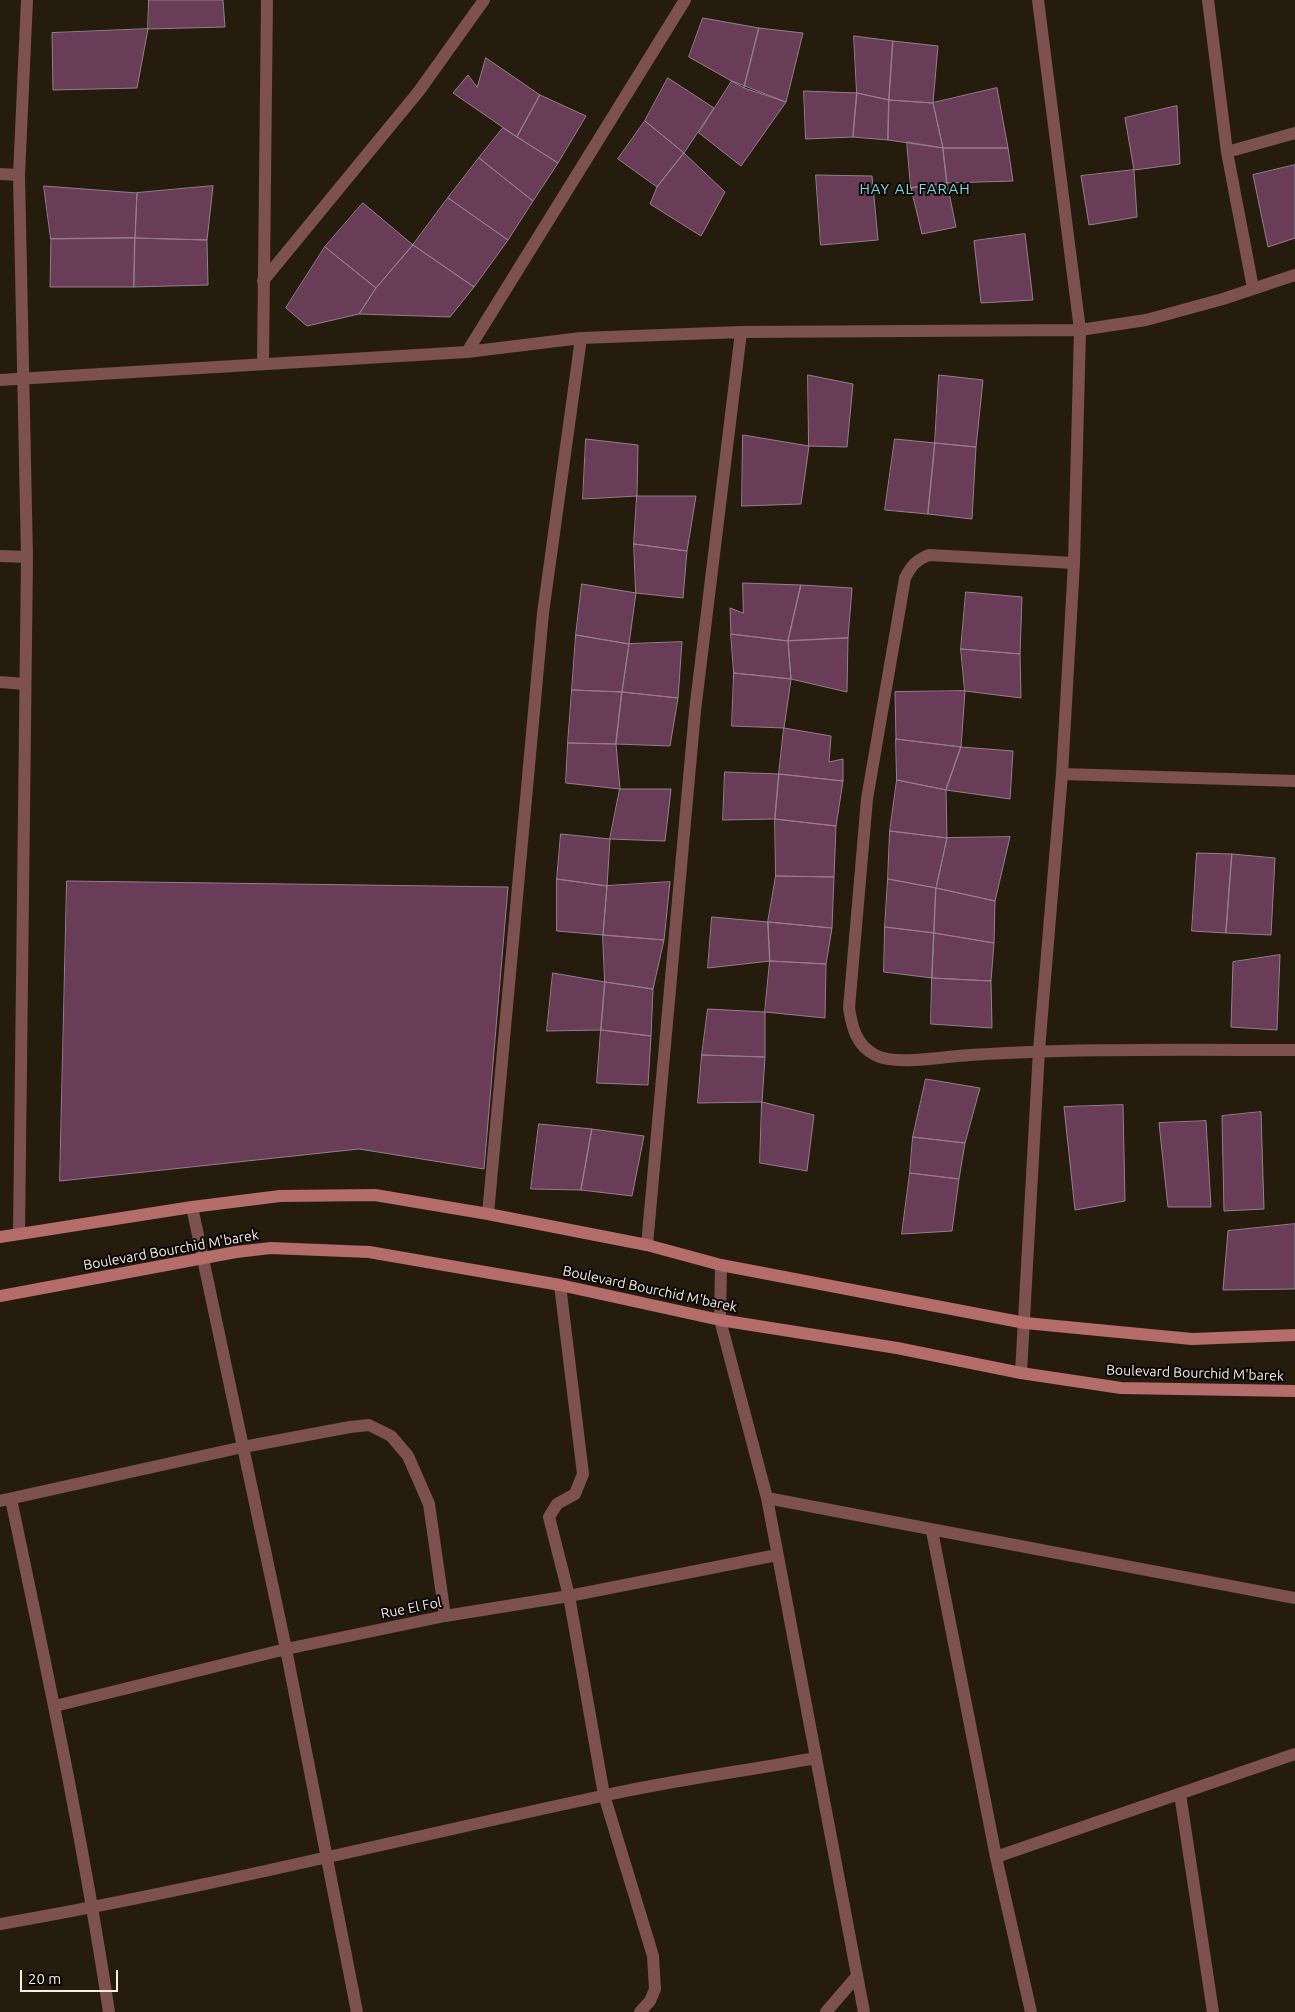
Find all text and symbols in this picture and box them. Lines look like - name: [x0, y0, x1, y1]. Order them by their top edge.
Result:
- district label: HAY AL FARAH: [858, 180, 972, 198]
- street label: Boulevard Bourchid M'barek: [82, 1226, 260, 1274]
- street label: Boulevard Bourchid M'barek: [561, 1262, 739, 1316]
- street label: Boulevard Bourchid M'barek: [1106, 1362, 1284, 1384]
- street label: Rue El Fol: [379, 1594, 443, 1622]
- scale bar: [22, 1960, 120, 1992]
- text: 20 m: [28, 1970, 61, 1987]

